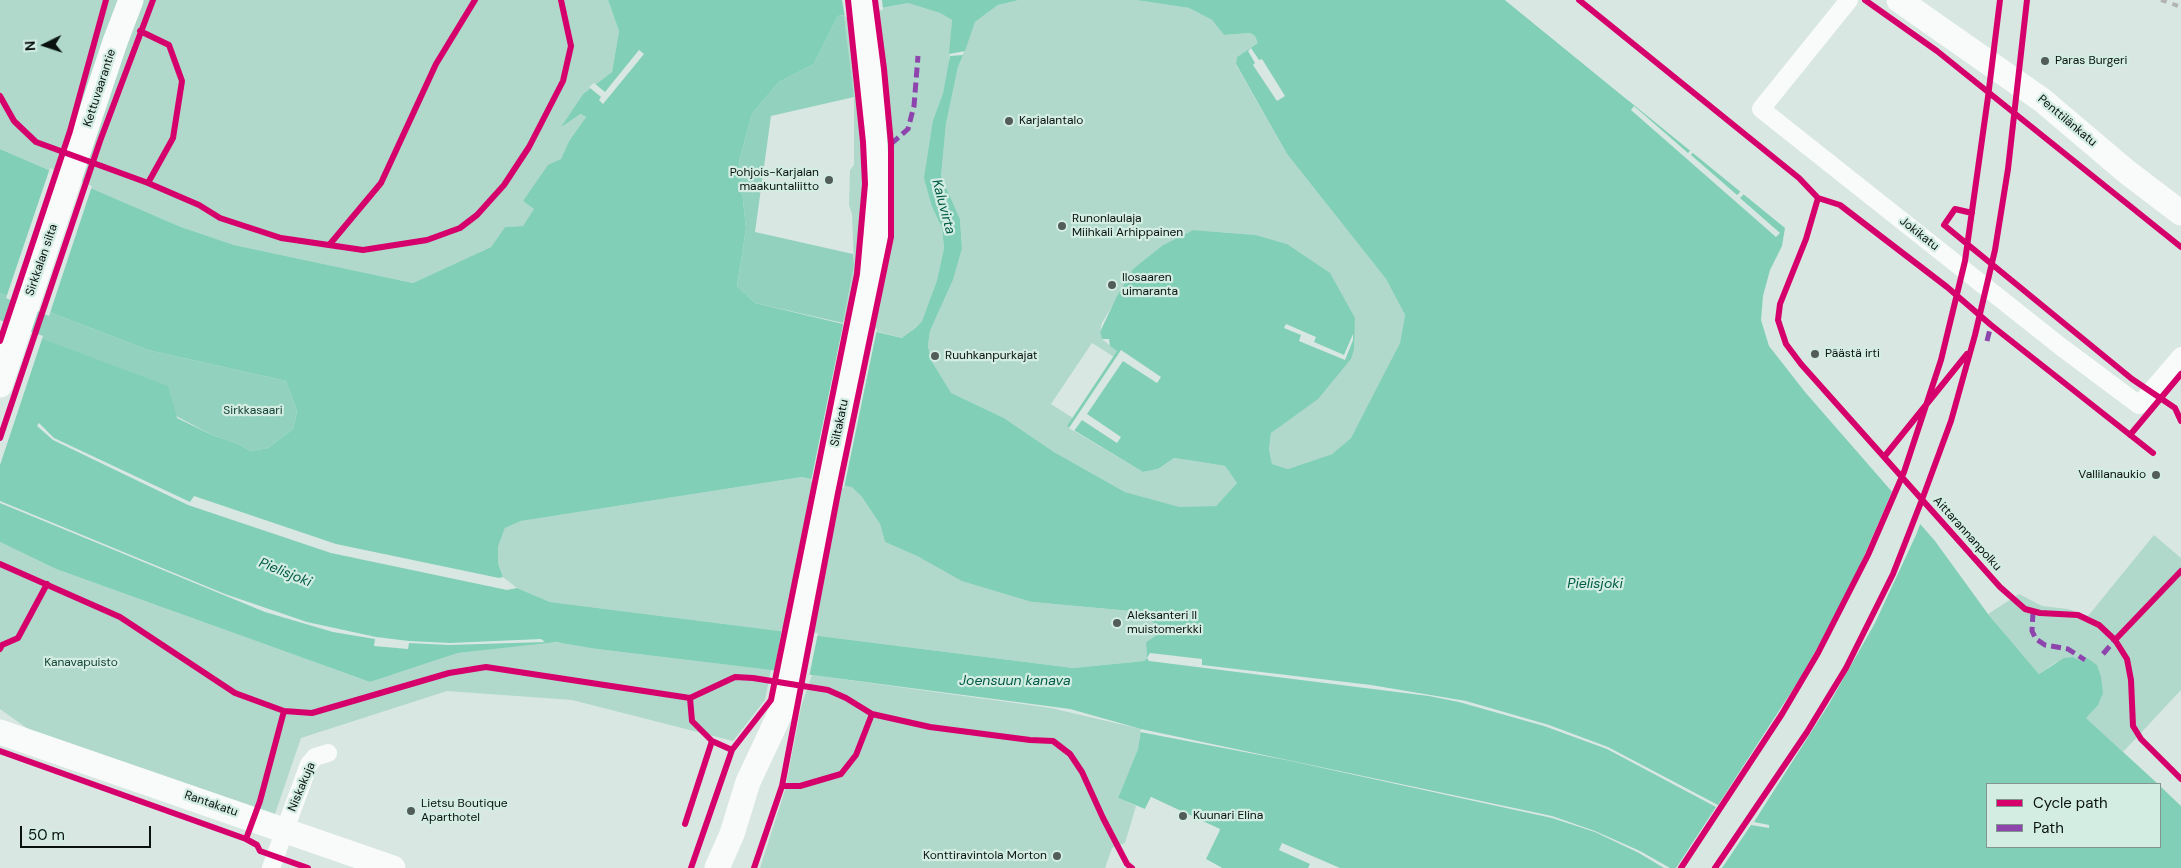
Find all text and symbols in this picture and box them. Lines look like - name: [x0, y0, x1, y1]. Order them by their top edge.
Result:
- north arrow: [20, 20, 70, 70]
- text: N: [21, 40, 39, 52]
- street label: Kettuvaarantie: [81, 47, 119, 129]
- place label: Paras Burgeri: [2055, 54, 2127, 68]
- marker: Paras Burgeri: [2039, 55, 2051, 67]
- street label: Penttilänkatu: [2035, 92, 2099, 150]
- place label: Karjalantalo: [1019, 114, 1083, 128]
- marker: Karjalantalo: [1003, 115, 1015, 127]
- place label: Pohjois-Karjalan maakuntaliitto: [730, 166, 819, 194]
- marker: Pohjois-Karjalan maakuntaliitto: [823, 174, 835, 186]
- water label: Kaluvirta: [928, 178, 958, 236]
- place label: Runonlaulaja Miihkali Arhippainen: [1072, 212, 1183, 240]
- street label: Jokikatu: [1896, 214, 1942, 254]
- marker: Runonlaulaja Miihkali Arhippainen: [1056, 220, 1068, 232]
- street label: Sirkkalan silta: [23, 222, 61, 298]
- place label: Ilosaaren uimaranta: [1122, 271, 1178, 299]
- marker: Ilosaaren uimaranta: [1106, 279, 1118, 291]
- place label: Päästä irti: [1825, 347, 1880, 361]
- marker: Päästä irti: [1809, 348, 1821, 360]
- place label: Ruuhkanpurkajat: [945, 349, 1038, 363]
- marker: Ruuhkanpurkajat: [929, 350, 941, 362]
- street label: Siltakatu: [828, 398, 852, 448]
- park label: Sirkkasaari: [223, 404, 283, 418]
- place label: Vallilanaukio: [2078, 468, 2146, 482]
- marker: Vallilanaukio: [2150, 469, 2162, 481]
- street label: Aittarannanpolku: [1930, 494, 2004, 574]
- water label: Pielisjoki: [256, 555, 314, 591]
- water label: Pielisjoki: [1567, 576, 1623, 592]
- place label: Aleksanteri II muistomerkki: [1127, 609, 1202, 637]
- marker: Aleksanteri II muistomerkki: [1111, 617, 1123, 629]
- park label: Kanavapuisto: [44, 656, 118, 670]
- water label: Joensuun kanava: [959, 673, 1071, 689]
- street label: Niskakuja: [285, 760, 319, 814]
- legend: [1986, 783, 2161, 848]
- street label: Rantakatu: [182, 788, 240, 820]
- text: Cycle path: [2033, 793, 2108, 813]
- place label: Lietsu Boutique Aparthotel: [421, 797, 508, 825]
- marker: Lietsu Boutique Aparthotel: [405, 805, 417, 817]
- place label: Kuunari Elina: [1193, 809, 1263, 823]
- marker: Kuunari Elina: [1177, 810, 1189, 822]
- scale bar: [22, 816, 154, 848]
- text: Path: [2033, 818, 2064, 838]
- text: 50 m: [28, 825, 65, 845]
- place label: Konttiravintola Morton: [923, 849, 1047, 863]
- marker: Konttiravintola Morton: [1051, 850, 1063, 862]

